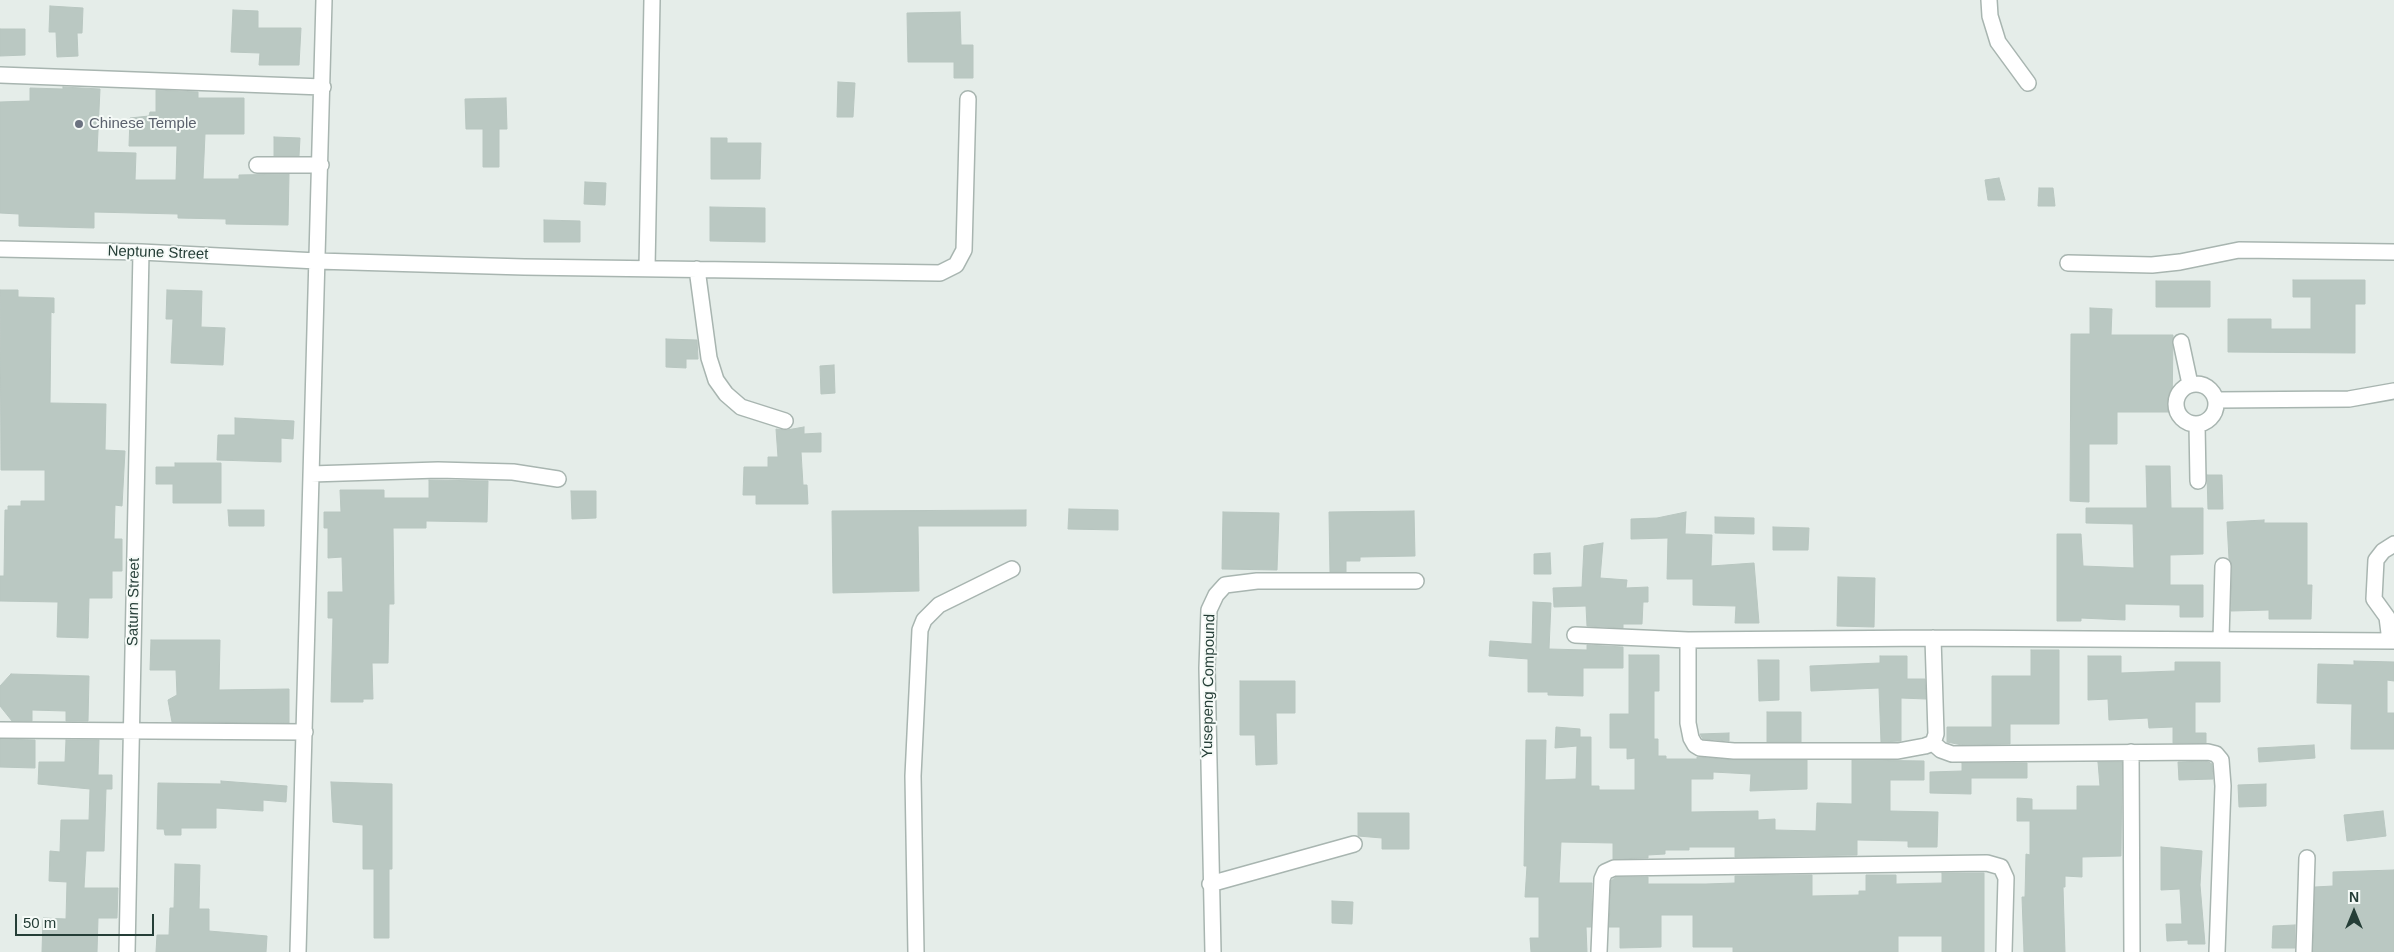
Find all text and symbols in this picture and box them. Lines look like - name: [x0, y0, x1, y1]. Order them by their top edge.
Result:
- place label: Chinese Temple: [89, 115, 197, 133]
- marker: Chinese Temple: [73, 118, 85, 130]
- street label: Neptune Street: [107, 242, 209, 264]
- street label: Saturn Street: [124, 558, 144, 646]
- street label: Yusepeng Compound: [1199, 614, 1219, 758]
- north arrow: [2329, 887, 2379, 937]
- text: N: [2349, 889, 2359, 905]
- scale bar: [18, 904, 156, 936]
- text: 50 m: [23, 914, 56, 931]

